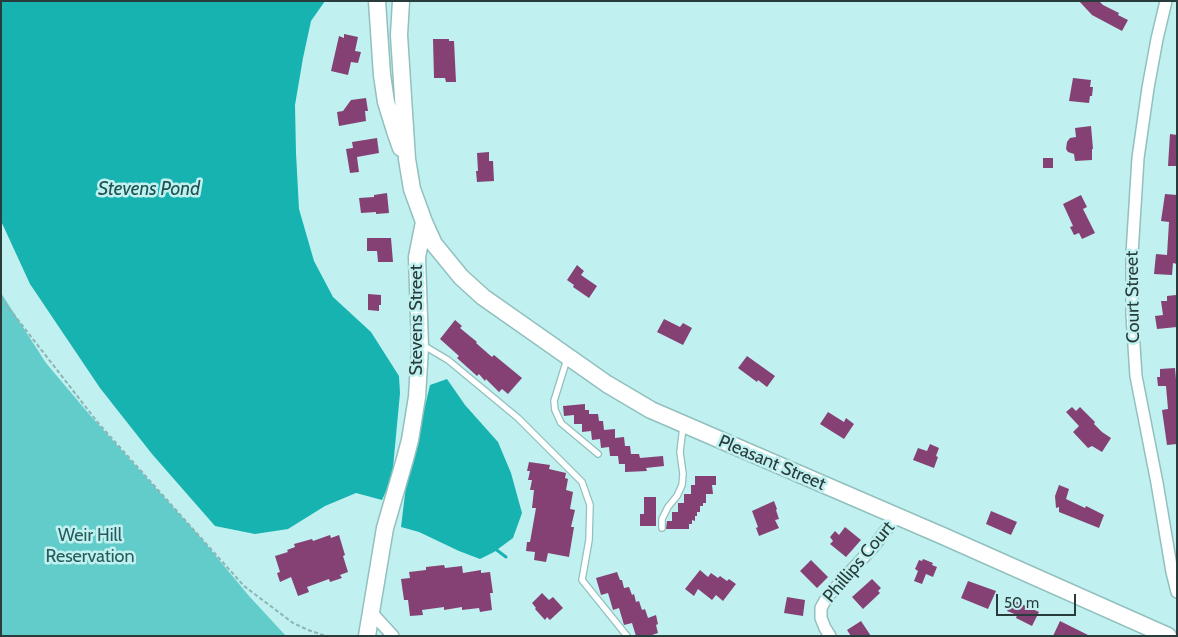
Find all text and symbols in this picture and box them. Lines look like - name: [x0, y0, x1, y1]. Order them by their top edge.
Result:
- water label: Stevens Pond: [98, 178, 200, 200]
- street label: Court Street: [1121, 251, 1145, 343]
- street label: Stevens Street: [406, 264, 428, 376]
- street label: Pleasant Street: [715, 431, 829, 495]
- street label: Phillips Court: [819, 517, 899, 607]
- park label: Weir Hill Reservation: [45, 525, 135, 568]
- scale bar: [998, 584, 1078, 616]
- text: 50 m: [1004, 594, 1039, 612]

